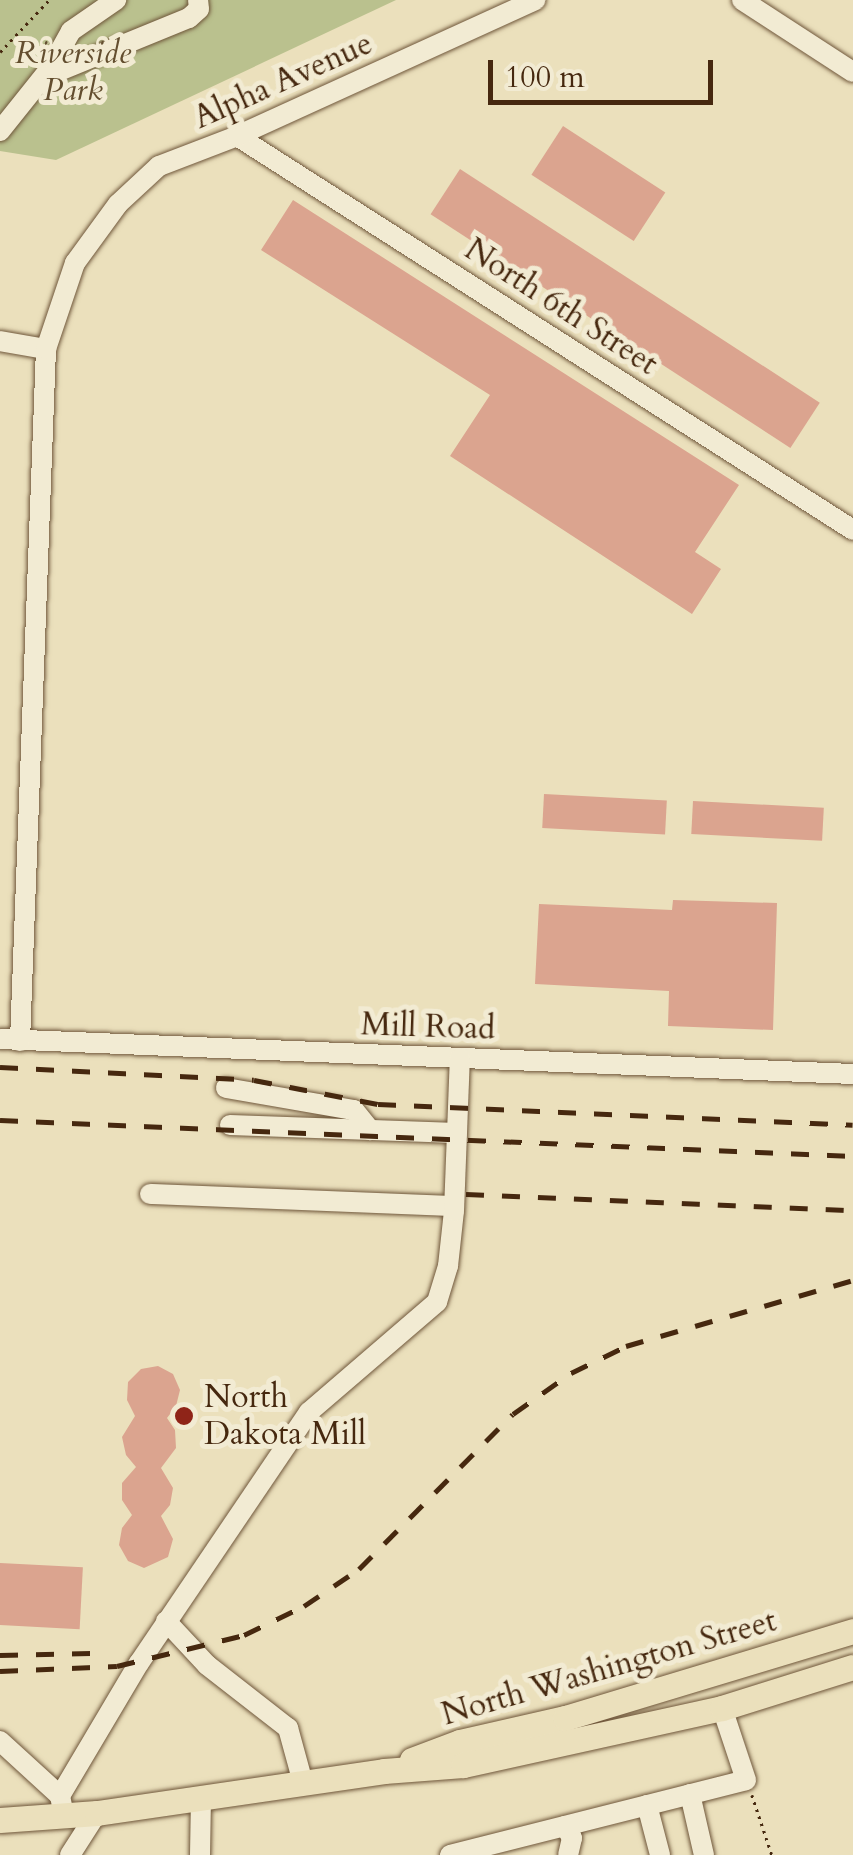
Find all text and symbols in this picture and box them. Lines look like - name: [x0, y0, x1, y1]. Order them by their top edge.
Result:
- street label: Alpha Avenue: [188, 24, 378, 138]
- park label: Riverside Park: [15, 35, 131, 110]
- scale bar: [493, 40, 718, 102]
- text: 100 m: [505, 57, 585, 98]
- street label: North 6th Street: [457, 230, 665, 384]
- street label: Mill Road: [360, 1005, 496, 1049]
- place label: North Dakota Mill: [204, 1379, 366, 1454]
- marker: North Dakota Mill: [173, 1405, 195, 1427]
- street label: North Washington Street: [437, 1602, 781, 1734]

